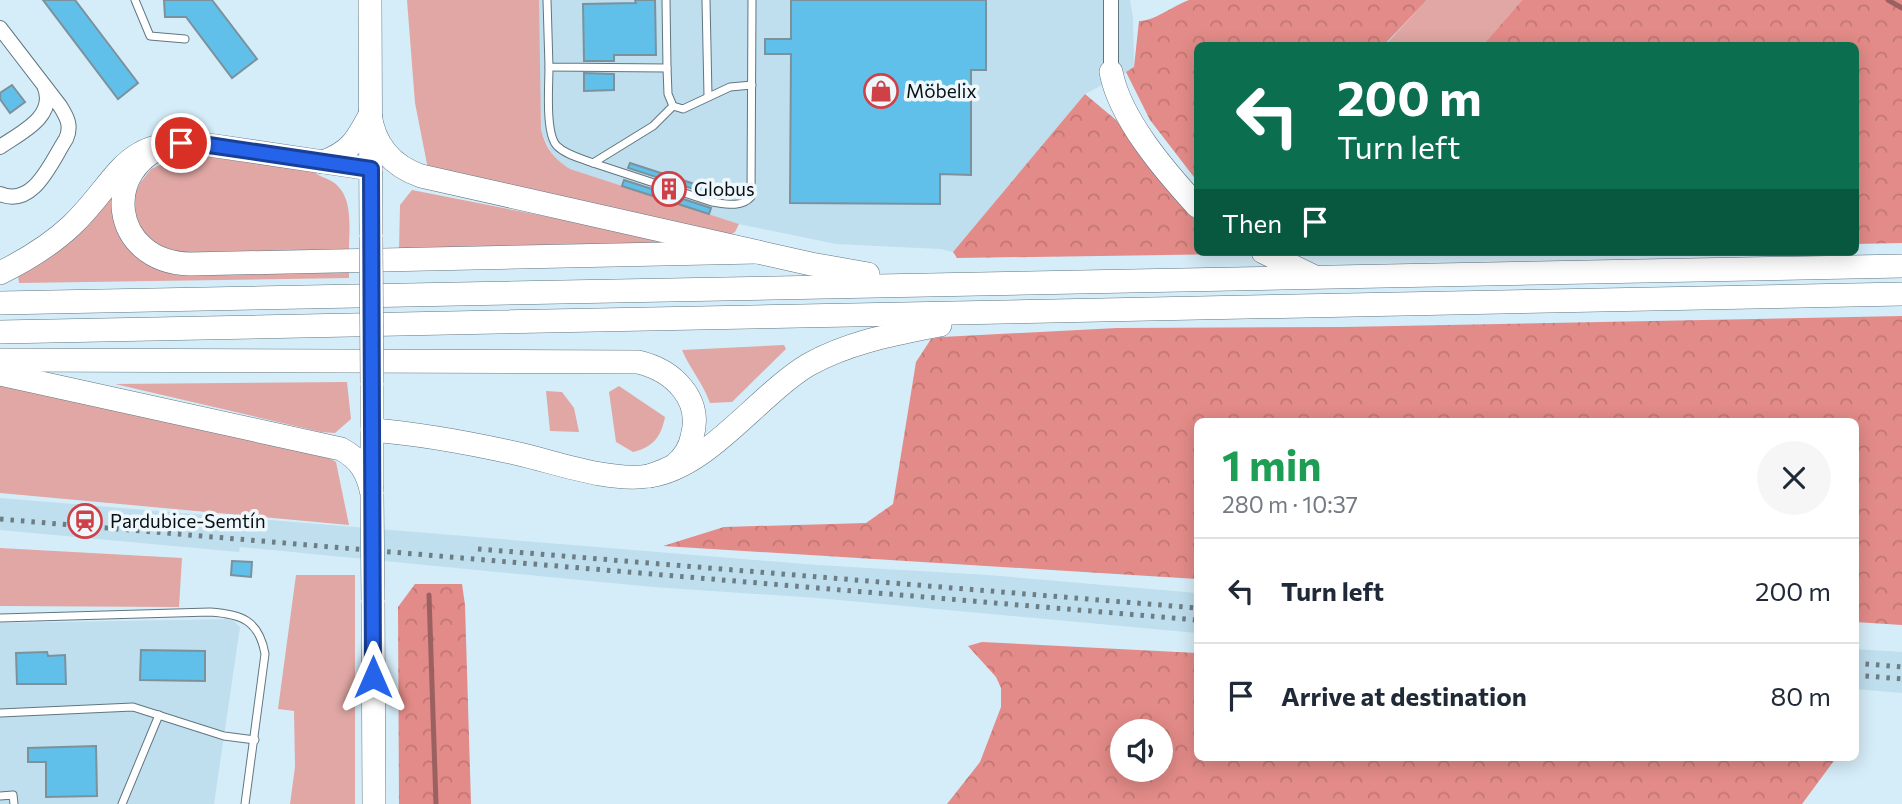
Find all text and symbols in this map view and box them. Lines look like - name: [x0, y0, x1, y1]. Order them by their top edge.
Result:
- text: 200 m: [1337, 66, 1482, 126]
- icon: left: [1222, 70, 1313, 161]
- shop icon: Möbelix: [862, 72, 900, 110]
- place label: Möbelix: [906, 79, 977, 102]
- pin: [151, 113, 211, 173]
- icon: arrive: [162, 124, 200, 162]
- text: Turn left: [1337, 126, 1461, 166]
- building icon: Globus: [650, 170, 688, 208]
- place label: Globus: [694, 177, 755, 200]
- icon: arrive: [1296, 203, 1334, 241]
- text: Then: [1222, 207, 1282, 238]
- text: 1 min: [1222, 438, 1322, 490]
- button: close: [1757, 441, 1831, 515]
- text: 280 m · 10:37: [1222, 490, 1358, 518]
- station icon: Pardubice-Semtín: [66, 502, 104, 540]
- place label: Pardubice-Semtín: [110, 509, 266, 532]
- icon: left: [1222, 572, 1260, 610]
- text: Turn left: [1281, 575, 1384, 606]
- text: 200 m: [1755, 575, 1831, 606]
- position arrow: [336, 640, 410, 714]
- icon: arrive: [1222, 677, 1260, 715]
- text: Arrive at destination: [1281, 680, 1527, 711]
- text: 80 m: [1771, 680, 1831, 711]
- map controls: [1110, 719, 1173, 782]
- button: sound: [1110, 719, 1173, 782]

